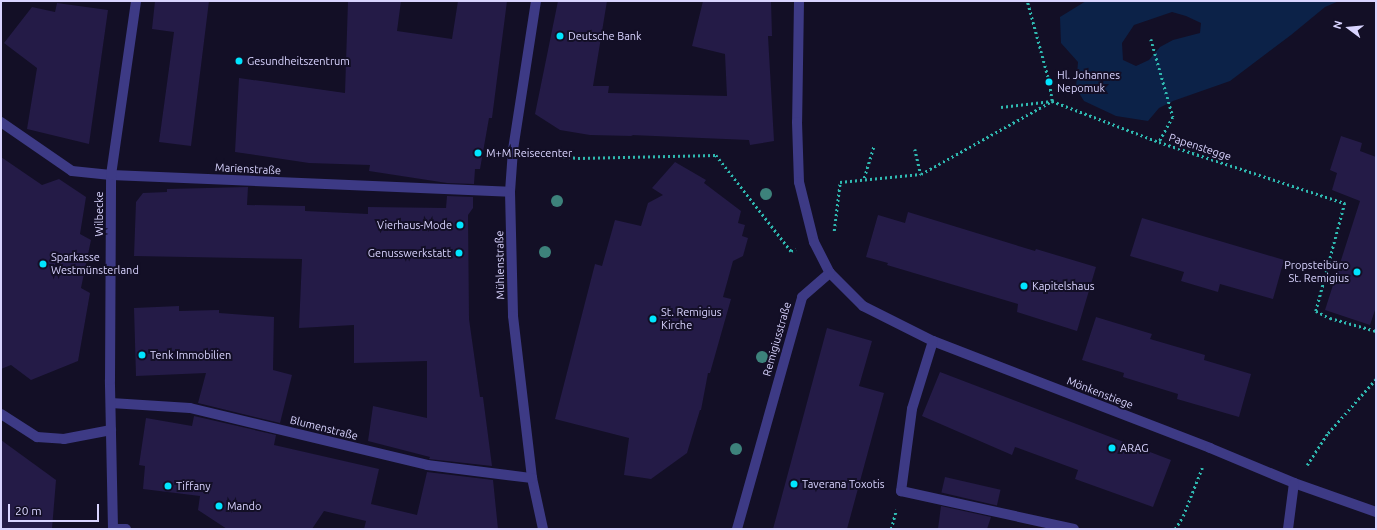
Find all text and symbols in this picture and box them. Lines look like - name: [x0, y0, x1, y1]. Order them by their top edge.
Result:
- north arrow: [1329, 8, 1369, 48]
- text: N: [1331, 19, 1344, 30]
- place label: Deutsche Bank: [568, 29, 642, 43]
- marker: Deutsche Bank: [555, 31, 565, 41]
- place label: Gesundheitszentrum: [247, 54, 350, 68]
- marker: Gesundheitszentrum: [234, 56, 244, 66]
- place label: Hl. Johannes Nepomuk: [1057, 69, 1120, 95]
- marker: Hl. Johannes Nepomuk: [1044, 77, 1054, 87]
- street label: Papenstegge: [1167, 131, 1233, 163]
- place label: M+M Reisecenter: [486, 146, 572, 160]
- marker: M+M Reisecenter: [473, 148, 483, 158]
- street label: Marienstraße: [215, 161, 281, 177]
- street label: Wilbecke: [92, 191, 106, 237]
- place label: Vierhaus-Mode: [377, 218, 452, 232]
- marker: Vierhaus-Mode: [455, 220, 465, 230]
- street label: Mühlenstraße: [493, 230, 507, 300]
- place label: Genusswerkstatt: [368, 246, 451, 260]
- marker: Genusswerkstatt: [454, 248, 464, 258]
- place label: Sparkasse Westmünsterland: [51, 251, 139, 277]
- marker: Sparkasse Westmünsterland: [38, 259, 48, 269]
- place label: Propsteibüro St. Remigius: [1284, 259, 1349, 285]
- marker: Propsteibüro St. Remigius: [1352, 267, 1362, 277]
- place label: Kapitelshaus: [1032, 279, 1094, 293]
- marker: Kapitelshaus: [1019, 281, 1029, 291]
- street label: Remigiusstraße: [760, 300, 794, 378]
- place label: St. Remigius Kirche: [661, 306, 722, 332]
- marker: St. Remigius Kirche: [648, 314, 658, 324]
- place label: Tenk Immobilien: [150, 348, 231, 362]
- marker: Tenk Immobilien: [137, 350, 147, 360]
- street label: Mönkenstiege: [1065, 374, 1135, 412]
- street label: Blumenstraße: [289, 413, 359, 443]
- place label: ARAG: [1120, 441, 1149, 455]
- marker: ARAG: [1107, 443, 1117, 453]
- place label: Taverana Toxotis: [802, 477, 885, 491]
- place label: Tiffany: [176, 479, 211, 493]
- marker: Taverana Toxotis: [789, 479, 799, 489]
- marker: Tiffany: [163, 481, 173, 491]
- scale bar: [10, 496, 101, 522]
- place label: Mando: [227, 499, 261, 513]
- marker: Mando: [214, 501, 224, 511]
- text: 20 m: [15, 504, 42, 517]

